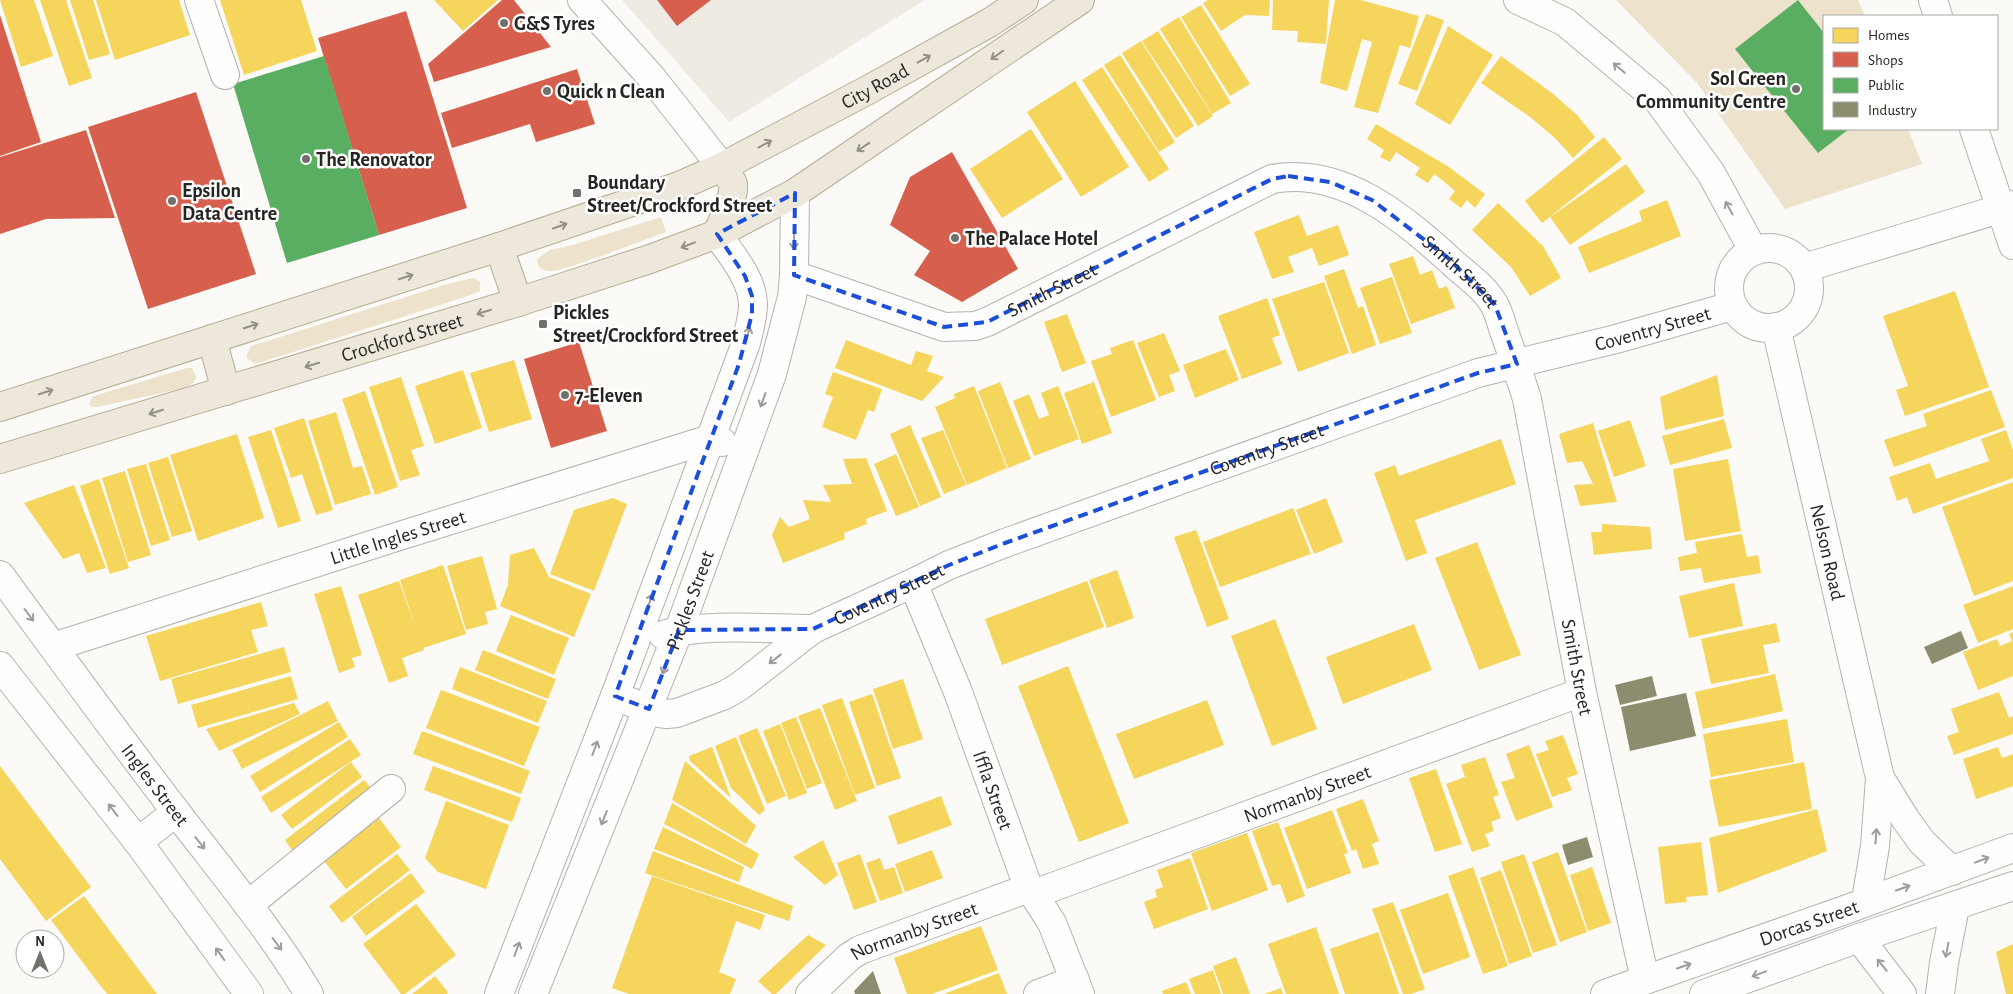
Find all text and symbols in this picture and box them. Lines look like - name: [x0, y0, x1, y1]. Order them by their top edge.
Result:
- place label: G&S Tyres: [514, 14, 595, 34]
- legend: [1823, 15, 1998, 130]
- marker: G&S Tyres: [498, 17, 510, 29]
- text: Homes: [1868, 28, 1910, 43]
- one-way arrow: [991, 50, 1005, 60]
- text: Shops: [1868, 53, 1903, 68]
- one-way arrow: [916, 54, 931, 64]
- street label: City Road: [838, 61, 912, 113]
- one-way arrow: [1613, 62, 1626, 73]
- place label: Sol Green Community Centre: [1636, 69, 1786, 112]
- text: Public: [1868, 78, 1904, 93]
- place label: Quick n Clean: [557, 82, 665, 103]
- marker: Sol Green Community Centre: [1790, 83, 1802, 95]
- marker: Quick n Clean: [541, 85, 553, 97]
- text: Industry: [1868, 103, 1917, 118]
- one-way arrow: [757, 139, 772, 148]
- one-way arrow: [857, 142, 871, 152]
- place label: The Renovator: [316, 150, 432, 170]
- marker: The Renovator: [300, 153, 312, 165]
- place label: Boundary Street/Crockford Street: [587, 173, 773, 216]
- place label: Epsilon Data Centre: [182, 181, 277, 224]
- marker: Boundary Street/Crockford Street: [571, 187, 583, 199]
- marker: Epsilon Data Centre: [166, 195, 178, 207]
- one-way arrow: [1724, 201, 1734, 215]
- one-way arrow: [552, 221, 567, 230]
- place label: The Palace Hotel: [965, 229, 1098, 249]
- marker: The Palace Hotel: [949, 232, 961, 244]
- street label: Smith Street: [1418, 232, 1503, 312]
- one-way arrow: [789, 233, 799, 249]
- one-way arrow: [681, 241, 696, 250]
- street label: Smith Street: [1004, 259, 1101, 321]
- one-way arrow: [397, 271, 413, 281]
- place label: Pickles Street/Crockford Street: [553, 303, 739, 346]
- street label: Coventry Street: [1593, 303, 1714, 355]
- one-way arrow: [476, 308, 492, 318]
- street label: Crockford Street: [339, 310, 466, 366]
- marker: Pickles Street/Crockford Street: [537, 318, 549, 330]
- one-way arrow: [243, 321, 259, 331]
- one-way arrow: [744, 326, 753, 342]
- one-way arrow: [304, 361, 320, 370]
- place label: 7-Eleven: [575, 386, 643, 406]
- one-way arrow: [38, 387, 54, 397]
- marker: 7-Eleven: [559, 389, 571, 401]
- one-way arrow: [758, 392, 767, 407]
- one-way arrow: [149, 408, 165, 418]
- street label: Coventry Street: [1207, 420, 1327, 480]
- street label: Nelson Road: [1806, 502, 1848, 602]
- street label: Little Ingles Street: [328, 507, 469, 568]
- street label: Pickles Street: [663, 548, 718, 653]
- street label: Coventry Street: [831, 560, 948, 629]
- one-way arrow: [646, 594, 655, 610]
- one-way arrow: [24, 608, 34, 622]
- street label: Smith Street: [1558, 618, 1596, 718]
- one-way arrow: [769, 654, 782, 665]
- one-way arrow: [659, 660, 668, 675]
- street label: Ingles Street: [117, 741, 192, 830]
- one-way arrow: [591, 741, 600, 756]
- street label: Iffla Street: [969, 748, 1016, 833]
- street label: Normanby Street: [1241, 762, 1374, 827]
- one-way arrow: [107, 804, 118, 817]
- one-way arrow: [599, 810, 608, 825]
- one-way arrow: [1871, 828, 1880, 844]
- one-way arrow: [195, 836, 205, 850]
- one-way arrow: [1975, 854, 1990, 863]
- one-way arrow: [1894, 883, 1910, 892]
- street label: Dorcas Street: [1757, 897, 1862, 950]
- street label: Normanby Street: [847, 899, 981, 964]
- north arrow: [15, 929, 65, 979]
- text: N: [35, 935, 45, 949]
- one-way arrow: [271, 937, 282, 950]
- one-way arrow: [513, 942, 522, 957]
- one-way arrow: [1941, 942, 1951, 958]
- one-way arrow: [215, 947, 225, 961]
- one-way arrow: [1876, 959, 1887, 972]
- one-way arrow: [1675, 961, 1691, 970]
- one-way arrow: [1752, 970, 1768, 979]

